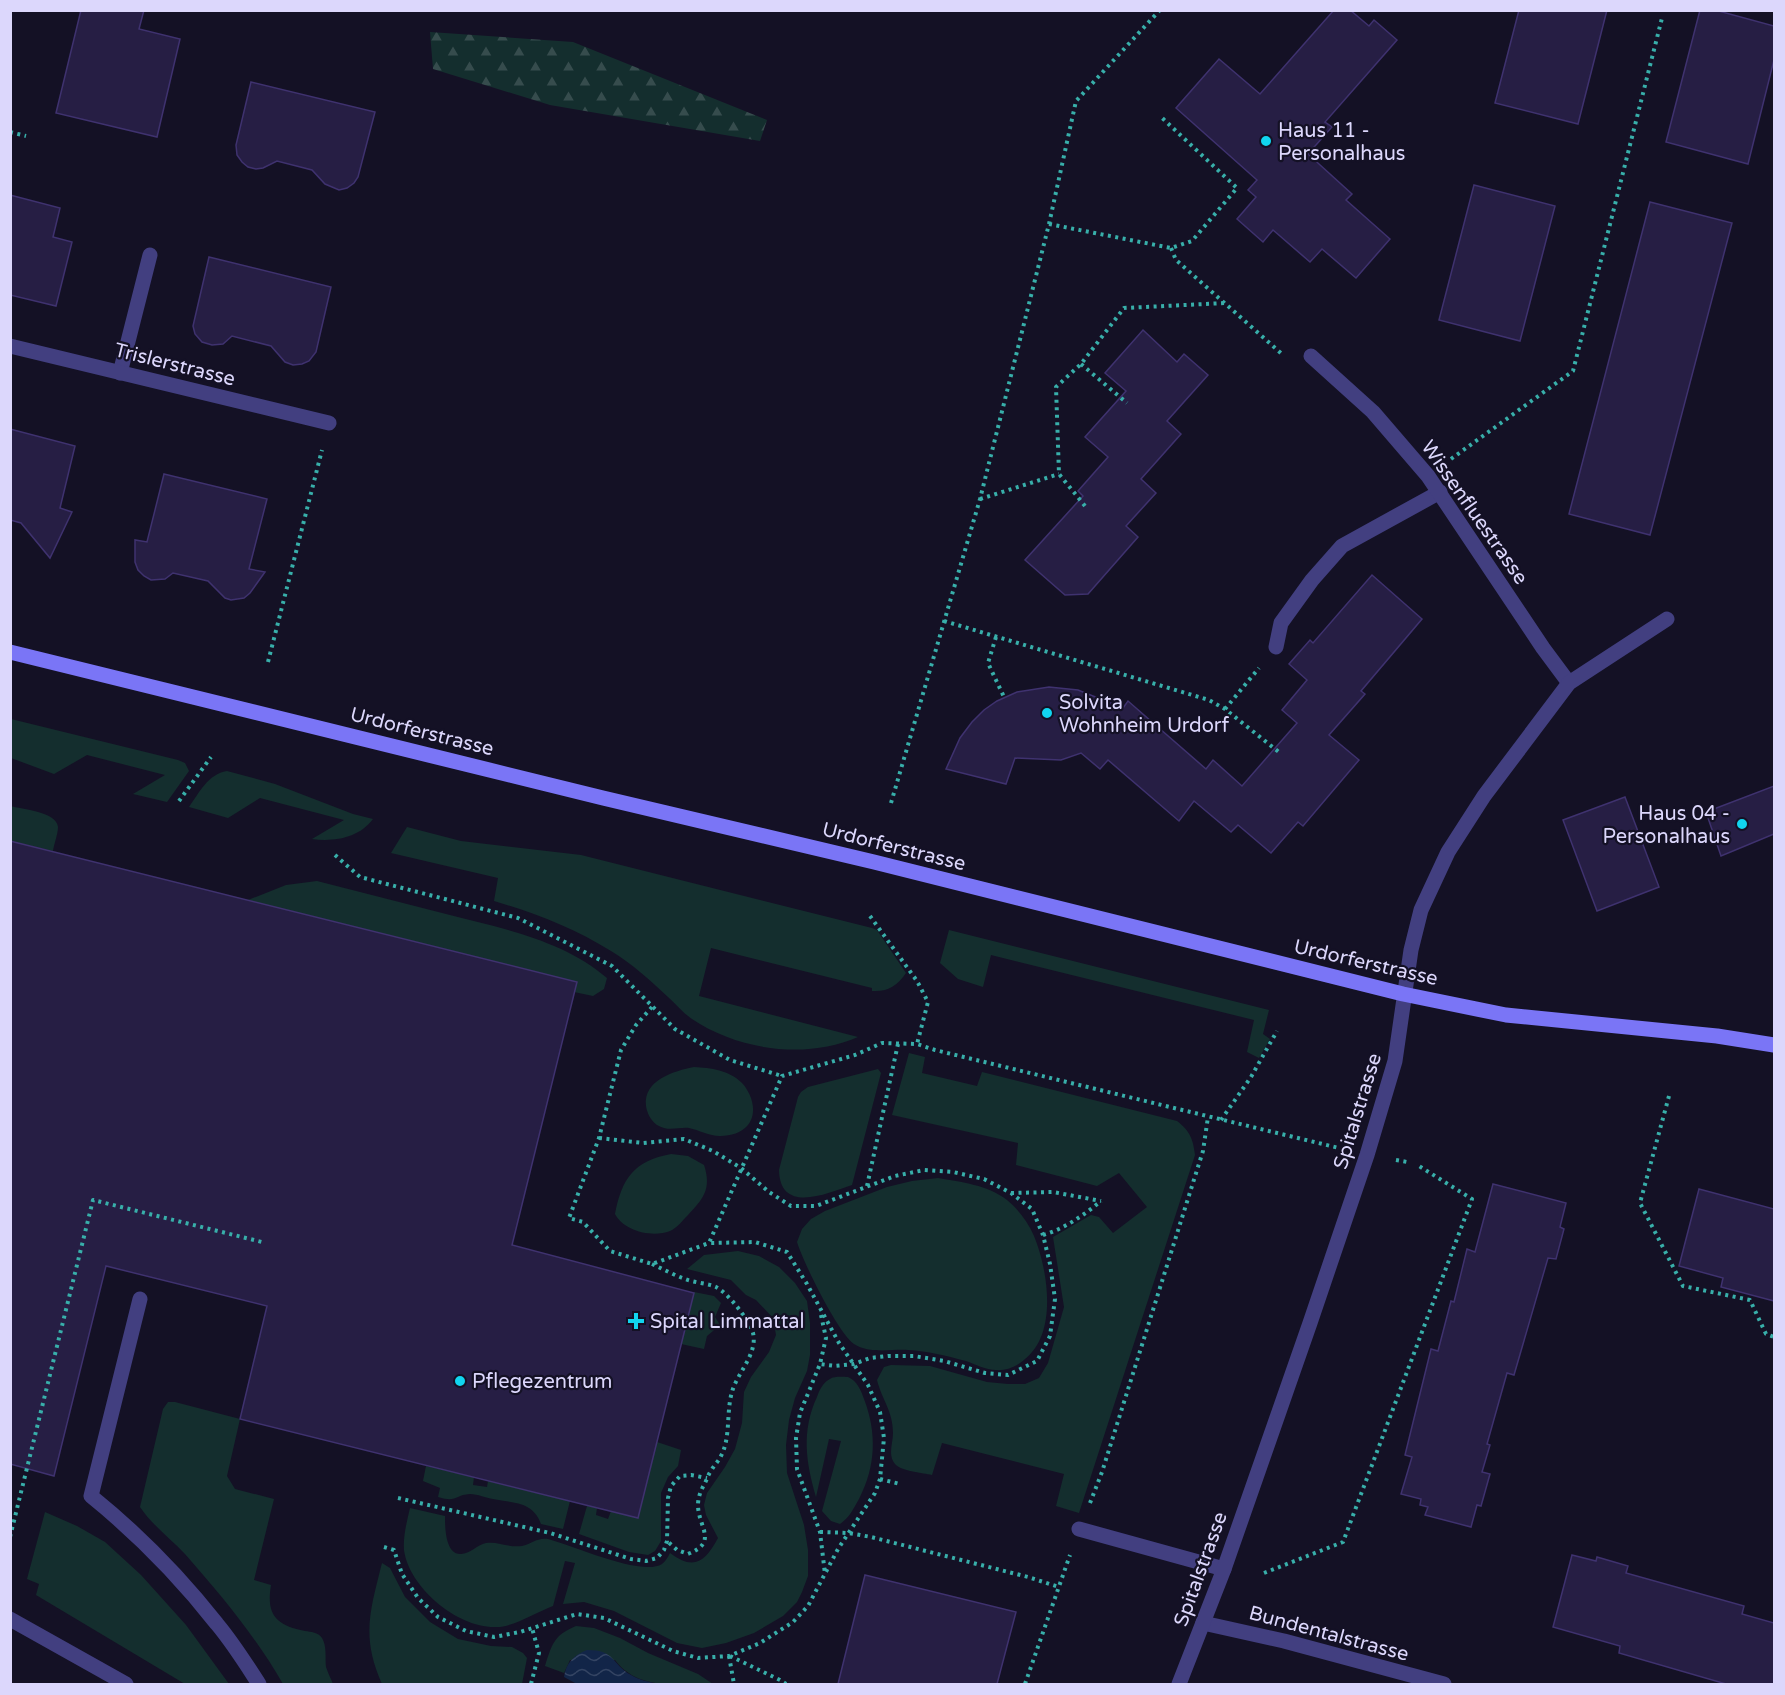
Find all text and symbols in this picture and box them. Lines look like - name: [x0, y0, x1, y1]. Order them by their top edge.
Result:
- place label: Haus 11 - Personalhaus: [1278, 119, 1405, 166]
- marker: Haus 11 - Personalhaus: [1259, 134, 1273, 148]
- street label: Trislerstrasse: [112, 338, 238, 392]
- street label: Wissenfluestrasse: [1416, 436, 1533, 589]
- place label: Solvita Wohnheim Urdorf: [1059, 691, 1229, 738]
- street label: Urdorferstrasse: [347, 703, 496, 761]
- marker: Solvita Wohnheim Urdorf: [1040, 706, 1054, 720]
- place label: Haus 04 - Personalhaus: [1603, 802, 1730, 849]
- marker: Haus 04 - Personalhaus: [1735, 817, 1749, 831]
- street label: Urdorferstrasse: [819, 818, 968, 876]
- street label: Urdorferstrasse: [1291, 935, 1440, 991]
- street label: Spitalstrasse: [1329, 1050, 1387, 1172]
- place label: Spital Limmattal: [650, 1310, 805, 1334]
- marker: Spital Limmattal: [627, 1312, 645, 1330]
- place label: Pflegezentrum: [472, 1370, 612, 1394]
- marker: Pflegezentrum: [453, 1374, 467, 1388]
- street label: Spitalstrasse: [1169, 1509, 1233, 1630]
- street label: Bundentalstrasse: [1246, 1601, 1411, 1667]

